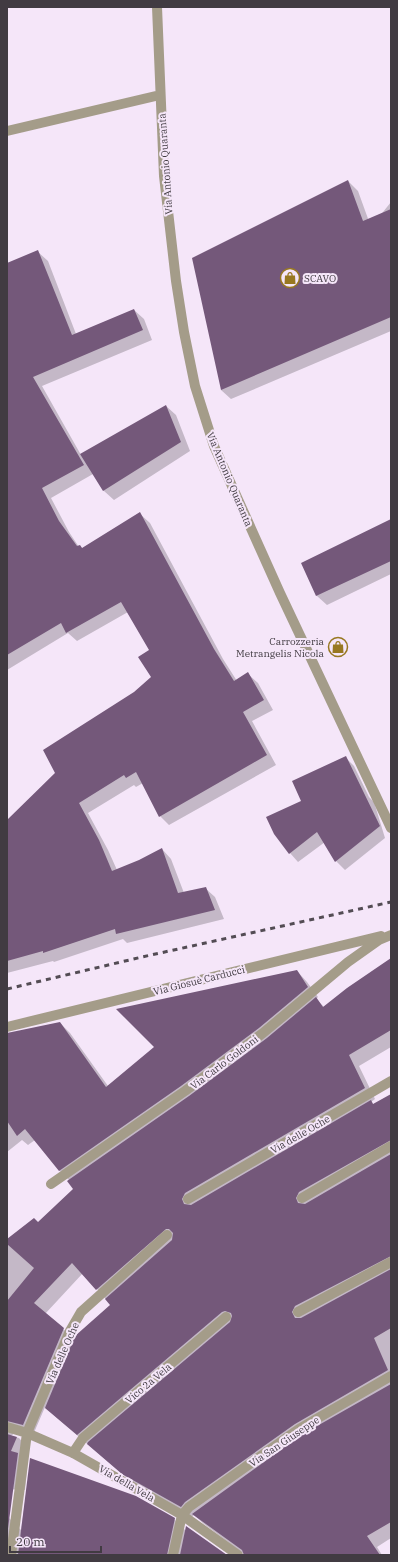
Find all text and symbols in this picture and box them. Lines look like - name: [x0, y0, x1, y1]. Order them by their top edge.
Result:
- street label: Via Antonio Quaranta: [155, 112, 176, 215]
- shop icon: SCAVO: [279, 267, 301, 289]
- place label: SCAVO: [304, 272, 336, 285]
- street label: Via Antonio Quaranta: [204, 430, 256, 529]
- place label: Carrozzeria Metrangelis Nicola: [236, 635, 325, 660]
- shop icon: Carrozzeria Metrangelis Nicola: [327, 636, 349, 658]
- street label: Via Giosuè Carducci: [152, 963, 246, 998]
- street label: Via Carlo Goldoni: [188, 1033, 261, 1092]
- street label: Via delle Oche: [268, 1112, 332, 1157]
- street label: Via delle Oche: [43, 1320, 82, 1386]
- street label: Vico 2a Vela: [123, 1360, 174, 1406]
- street label: Via San Giuseppe: [247, 1413, 322, 1470]
- street label: Via della Vela: [96, 1462, 158, 1505]
- scale bar: [10, 1528, 101, 1554]
- text: 20 m: [16, 1534, 45, 1549]

